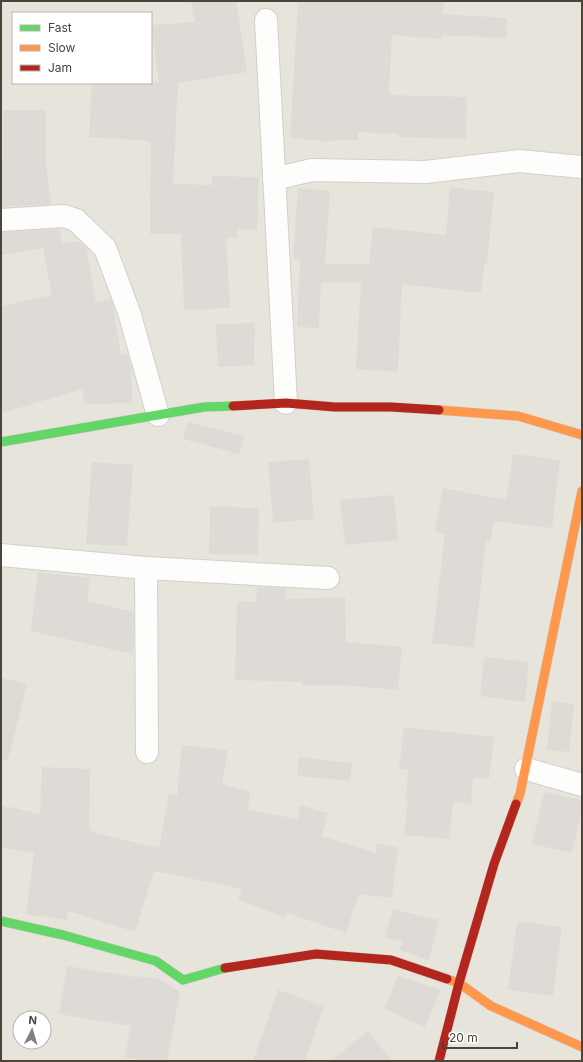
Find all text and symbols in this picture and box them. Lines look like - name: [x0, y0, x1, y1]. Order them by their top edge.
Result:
- legend: [12, 12, 152, 84]
- text: Fast: [48, 20, 72, 35]
- text: Slow: [48, 40, 76, 55]
- text: Jam: [48, 60, 72, 75]
- north arrow: [12, 1010, 52, 1050]
- text: N: [28, 1013, 38, 1027]
- scale bar: [443, 1024, 517, 1050]
- text: 20 m: [449, 1030, 478, 1045]

